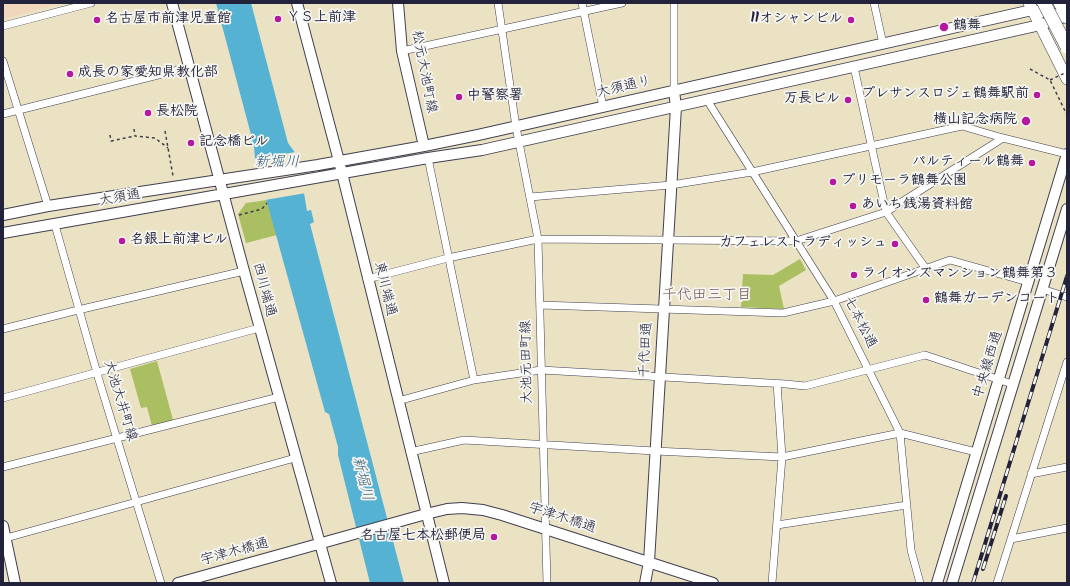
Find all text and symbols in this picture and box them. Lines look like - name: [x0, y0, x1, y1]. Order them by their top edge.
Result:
- place label: ＹＳ上前津: [286, 11, 356, 27]
- place label: 名古屋市前津児童館: [105, 12, 231, 28]
- place label: 11オシャンビル: [751, 12, 843, 28]
- marker: ＹＳ上前津: [273, 14, 283, 24]
- marker: 名古屋市前津児童館: [92, 15, 102, 25]
- marker: 11オシャンビル: [846, 15, 856, 25]
- place label: 鶴舞: [953, 19, 981, 35]
- marker: 鶴舞: [938, 21, 950, 33]
- street label: 松元大池町線: [407, 29, 439, 115]
- place label: 成長の家愛知県教化部: [78, 66, 218, 82]
- marker: 成長の家愛知県教化部: [65, 69, 75, 79]
- street label: 大須通り: [595, 74, 653, 102]
- place label: プレサンスロジェ鶴舞駅前: [861, 87, 1029, 103]
- place label: 中警察署: [467, 89, 523, 105]
- marker: プレサンスロジェ鶴舞駅前: [1032, 90, 1042, 100]
- marker: 中警察署: [454, 92, 464, 102]
- place label: 万長ビル: [784, 92, 840, 108]
- marker: 万長ビル: [843, 95, 853, 105]
- place label: 長松院: [156, 105, 198, 121]
- marker: 長松院: [143, 108, 153, 118]
- place label: 横山記念病院: [933, 113, 1017, 129]
- marker: 横山記念病院: [1020, 115, 1032, 127]
- place label: 記念橋ビル: [199, 135, 269, 151]
- marker: 記念橋ビル: [186, 138, 196, 148]
- water label: 新堀川: [255, 154, 299, 172]
- place label: パルティール鶴舞: [912, 155, 1024, 171]
- marker: パルティール鶴舞: [1027, 158, 1037, 168]
- place label: プリモーラ鶴舞公園: [841, 174, 967, 190]
- marker: プリモーラ鶴舞公園: [828, 177, 838, 187]
- street label: 大須通: [98, 187, 142, 211]
- place label: あいち銭湯資料館: [861, 198, 973, 214]
- marker: あいち銭湯資料館: [848, 201, 858, 211]
- place label: 名銀上前津ビル: [130, 233, 228, 249]
- marker: 名銀上前津ビル: [117, 236, 127, 246]
- place label: カフェレストラディッシュ: [719, 236, 887, 252]
- marker: カフェレストラディッシュ: [890, 239, 900, 249]
- street label: 東川端通: [369, 260, 399, 318]
- street label: 西川端通: [248, 261, 278, 319]
- place label: ライオンズマンション鶴舞第３: [862, 267, 1058, 283]
- marker: ライオンズマンション鶴舞第３: [849, 270, 859, 280]
- district label: 千代田三丁目: [662, 287, 752, 305]
- place label: 鶴舞ガーデンコート: [934, 292, 1060, 308]
- street label: 七本松通: [839, 294, 879, 352]
- marker: 鶴舞ガーデンコート: [921, 295, 931, 305]
- street label: 大池元田町線: [519, 320, 537, 404]
- street label: 千代田通: [637, 322, 657, 378]
- street label: 中央線西通: [971, 329, 1007, 401]
- street label: 大池大井町線: [99, 358, 139, 444]
- water label: 新堀川: [347, 455, 375, 503]
- street label: 宇津木橋通: [526, 500, 598, 538]
- place label: 名古屋七本松郵便局: [360, 529, 486, 545]
- marker: 名古屋七本松郵便局: [489, 532, 499, 542]
- street label: 宇津木橋通: [199, 536, 271, 570]

